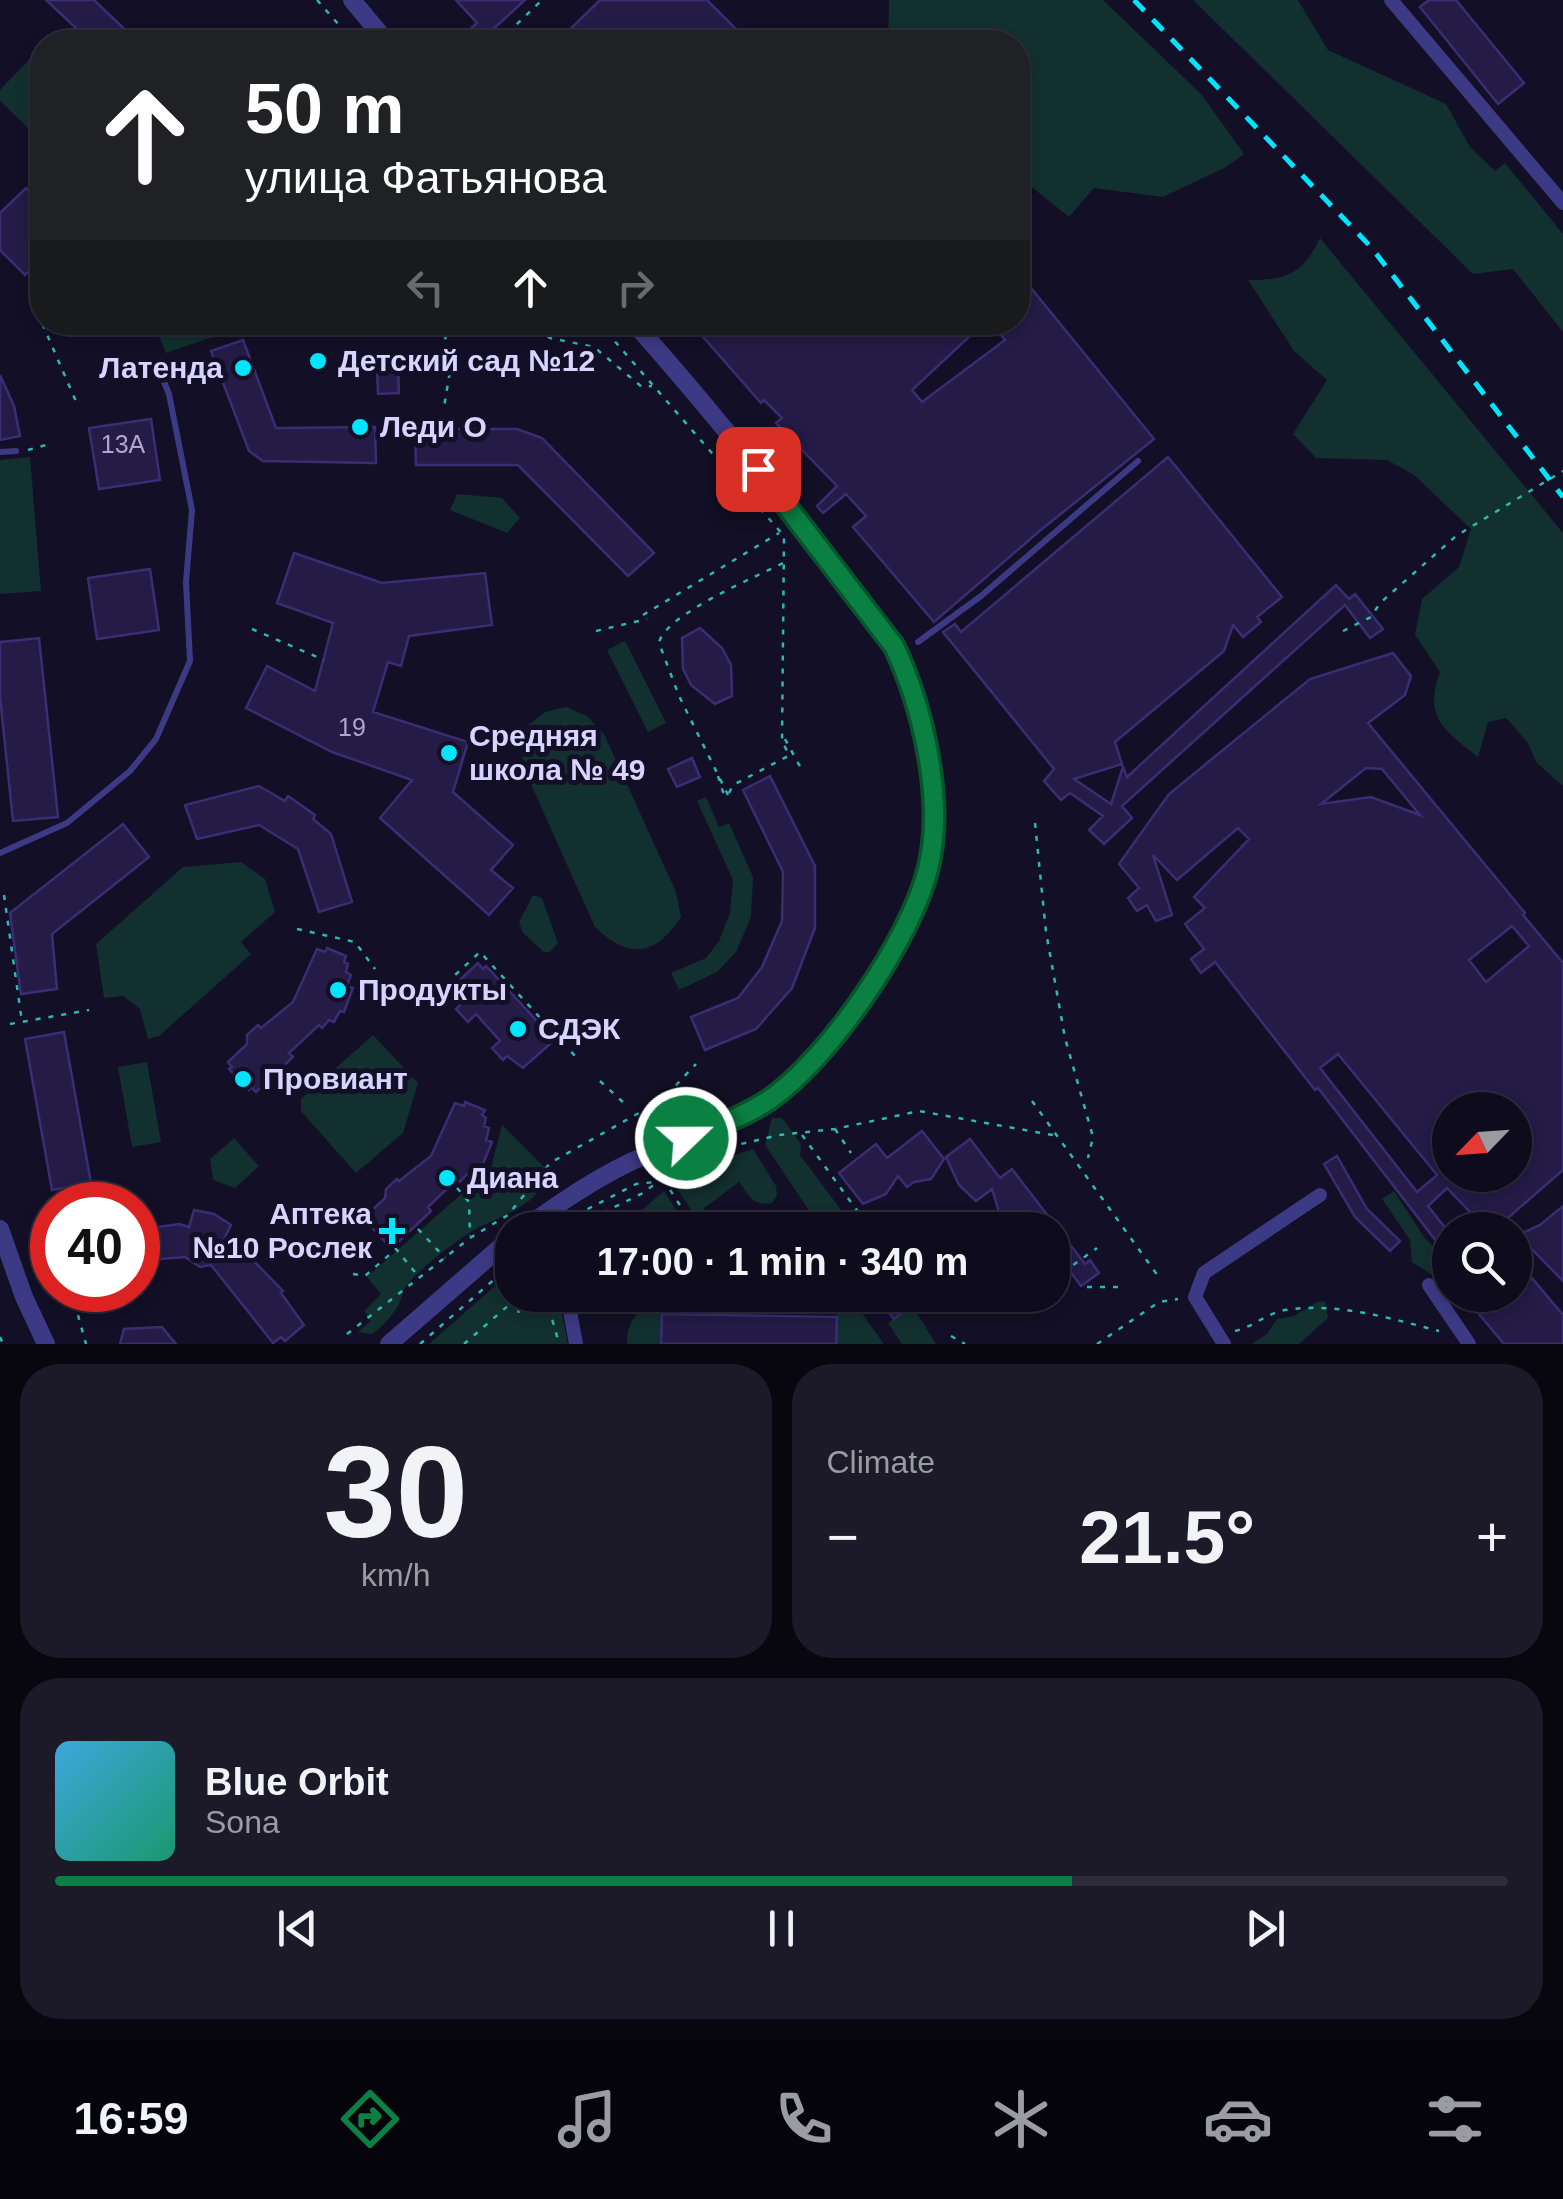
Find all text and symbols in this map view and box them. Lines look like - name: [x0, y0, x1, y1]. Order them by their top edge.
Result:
- icon: ahead: [80, 70, 210, 200]
- text: 50 m: [245, 70, 405, 148]
- text: улица Фатьянова: [245, 152, 606, 203]
- icon: left: [398, 260, 453, 315]
- icon: ahead: [503, 260, 558, 315]
- icon: right: [608, 260, 663, 315]
- place label: Детский сад №12: [338, 344, 595, 377]
- marker: Детский сад №12: [307, 350, 329, 372]
- place label: Латенда: [99, 351, 223, 384]
- marker: Латенда: [232, 357, 254, 379]
- place label: Леди О: [380, 410, 487, 443]
- marker: Леди О: [349, 416, 371, 438]
- pin: [716, 427, 801, 512]
- house number: 13А: [101, 430, 146, 458]
- icon: arrive: [731, 442, 786, 497]
- house number: 19: [338, 713, 366, 741]
- place label: Средняя школа № 49: [469, 719, 645, 786]
- marker: Средняя школа № 49: [438, 742, 460, 764]
- place label: Продукты: [358, 973, 507, 1006]
- marker: Продукты: [327, 979, 349, 1001]
- place label: СДЭК: [538, 1012, 621, 1045]
- marker: СДЭК: [507, 1018, 529, 1040]
- place label: Провиант: [263, 1062, 408, 1095]
- marker: Провиант: [232, 1068, 254, 1090]
- position arrow: [634, 1086, 738, 1190]
- north arrow: [1432, 1092, 1532, 1192]
- map controls: [1432, 1092, 1532, 1312]
- place label: Диана: [467, 1161, 559, 1194]
- marker: Диана: [436, 1167, 458, 1189]
- speed limit sign: 40: [30, 1182, 160, 1312]
- place label: Аптека №10 Рослек: [193, 1197, 373, 1264]
- button: search: [1432, 1212, 1532, 1312]
- marker: Аптека №10 Рослек: [381, 1220, 403, 1242]
- text: 17:00 · 1 min · 340 m: [597, 1241, 968, 1283]
- text: 30: [323, 1419, 468, 1565]
- text: Climate: [827, 1444, 935, 1480]
- text: 21.5°: [1079, 1495, 1255, 1579]
- text: −: [827, 1506, 859, 1568]
- text: +: [1476, 1506, 1508, 1568]
- text: km/h: [361, 1557, 430, 1593]
- text: Blue Orbit: [205, 1761, 389, 1803]
- text: Sona: [205, 1804, 280, 1840]
- icon: previous: [270, 1901, 325, 1956]
- icon: pause: [754, 1901, 809, 1956]
- icon: next: [1238, 1901, 1293, 1956]
- icon: directions: [335, 2084, 405, 2154]
- icon: music: [552, 2084, 622, 2154]
- icon: phone: [769, 2084, 839, 2154]
- icon: climate: [986, 2084, 1056, 2154]
- icon: car: [1203, 2084, 1273, 2154]
- icon: filters: [1420, 2084, 1490, 2154]
- text: 16:59: [73, 2093, 189, 2144]

